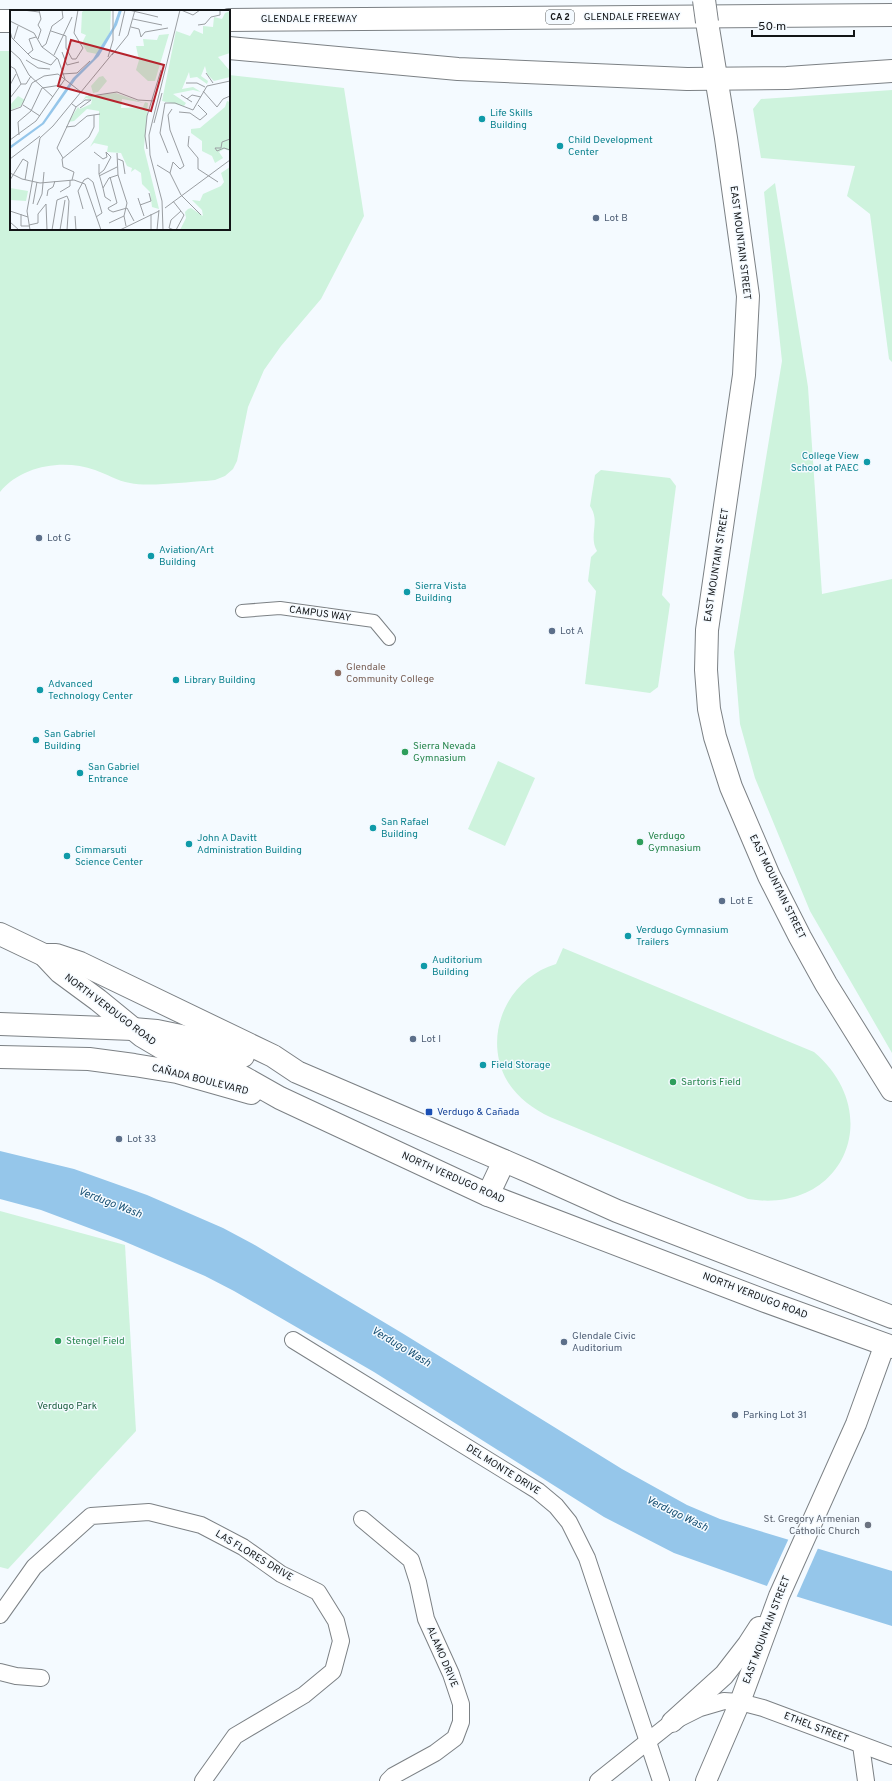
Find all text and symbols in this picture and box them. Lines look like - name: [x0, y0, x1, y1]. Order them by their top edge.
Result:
- inset map: [10, 10, 230, 230]
- road number: CA 2: [546, 10, 574, 24]
- street label: GLENDALE FREEWAY: [584, 11, 681, 24]
- scale bar: [752, 12, 854, 38]
- street label: GLENDALE FREEWAY: [261, 13, 358, 26]
- text: 50 m: [758, 19, 786, 35]
- place label: Life Skills Building: [490, 107, 533, 132]
- marker: Life Skills Building: [477, 114, 487, 124]
- place label: Child Development Center: [568, 134, 653, 159]
- marker: Child Development Center: [555, 141, 565, 151]
- street label: EAST MOUNTAIN STREET: [727, 185, 753, 301]
- place label: Lot B: [604, 212, 628, 225]
- marker: Lot B: [591, 213, 601, 223]
- place label: College View School at PAEC: [791, 450, 859, 475]
- marker: College View School at PAEC: [862, 457, 872, 467]
- street label: EAST MOUNTAIN STREET: [702, 507, 732, 623]
- place label: Lot G: [47, 532, 71, 545]
- marker: Lot G: [34, 533, 44, 543]
- place label: Aviation/Art Building: [159, 544, 214, 569]
- marker: Aviation/Art Building: [146, 551, 156, 561]
- place label: Sierra Vista Building: [415, 580, 466, 605]
- marker: Sierra Vista Building: [402, 587, 412, 597]
- street label: CAMPUS WAY: [288, 603, 352, 625]
- place label: Lot A: [560, 625, 584, 638]
- marker: Lot A: [547, 626, 557, 636]
- place label: Glendale Community College: [346, 661, 434, 686]
- marker: Glendale Community College: [333, 668, 343, 678]
- place label: Library Building: [184, 674, 255, 687]
- marker: Library Building: [171, 675, 181, 685]
- place label: Advanced Technology Center: [48, 678, 133, 703]
- marker: Advanced Technology Center: [35, 685, 45, 695]
- place label: San Gabriel Building: [44, 728, 95, 753]
- marker: San Gabriel Building: [31, 735, 41, 745]
- place label: Sierra Nevada Gymnasium: [413, 740, 476, 765]
- marker: Sierra Nevada Gymnasium: [400, 747, 410, 757]
- place label: San Gabriel Entrance: [88, 761, 139, 786]
- marker: San Gabriel Entrance: [75, 768, 85, 778]
- place label: San Rafael Building: [381, 816, 429, 841]
- marker: San Rafael Building: [368, 823, 378, 833]
- place label: Verdugo Gymnasium: [648, 830, 701, 855]
- place label: John A Davitt Administration Building: [197, 832, 302, 857]
- street label: EAST MOUNTAIN STREET: [746, 833, 808, 942]
- marker: Verdugo Gymnasium: [635, 837, 645, 847]
- marker: John A Davitt Administration Building: [184, 839, 194, 849]
- place label: Cimmarsuti Science Center: [75, 844, 143, 869]
- marker: Cimmarsuti Science Center: [62, 851, 72, 861]
- place label: Lot E: [730, 895, 753, 908]
- marker: Lot E: [717, 896, 727, 906]
- place label: Verdugo Gymnasium Trailers: [636, 924, 728, 949]
- marker: Verdugo Gymnasium Trailers: [623, 931, 633, 941]
- place label: Auditorium Building: [432, 954, 482, 979]
- marker: Auditorium Building: [419, 961, 429, 971]
- street label: NORTH VERDUGO ROAD: [62, 971, 159, 1049]
- place label: Lot I: [421, 1033, 441, 1046]
- marker: Lot I: [408, 1034, 418, 1044]
- place label: Field Storage: [491, 1059, 550, 1072]
- marker: Field Storage: [478, 1060, 488, 1070]
- street label: CAÑADA BOULEVARD: [150, 1062, 250, 1098]
- place label: Sartoris Field: [681, 1076, 741, 1089]
- marker: Sartoris Field: [668, 1077, 678, 1087]
- place label: Verdugo & Cañada: [437, 1106, 519, 1119]
- marker: Verdugo & Cañada: [424, 1107, 434, 1117]
- place label: Lot 33: [127, 1133, 156, 1146]
- marker: Lot 33: [114, 1134, 124, 1144]
- street label: NORTH VERDUGO ROAD: [399, 1149, 507, 1207]
- water label: Verdugo Wash: [76, 1184, 144, 1222]
- street label: NORTH VERDUGO ROAD: [701, 1270, 810, 1322]
- water label: Verdugo Wash: [369, 1324, 433, 1370]
- place label: Glendale Civic Auditorium: [572, 1330, 636, 1355]
- place label: Stengel Field: [66, 1335, 125, 1348]
- marker: Stengel Field: [53, 1336, 63, 1346]
- marker: Glendale Civic Auditorium: [559, 1337, 569, 1347]
- park label: Verdugo Park: [37, 1400, 97, 1413]
- place label: Parking Lot 31: [743, 1409, 807, 1422]
- marker: Parking Lot 31: [730, 1410, 740, 1420]
- street label: DEL MONTE DRIVE: [463, 1442, 543, 1498]
- water label: Verdugo Wash: [644, 1493, 710, 1535]
- place label: St. Gregory Armenian Catholic Church: [764, 1513, 860, 1538]
- marker: St. Gregory Armenian Catholic Church: [863, 1520, 873, 1530]
- street label: LAS FLORES DRIVE: [213, 1528, 295, 1584]
- street label: EAST MOUNTAIN STREET: [740, 1574, 794, 1686]
- street label: ALAMO DRIVE: [423, 1624, 461, 1690]
- street label: ETHEL STREET: [782, 1710, 850, 1746]

